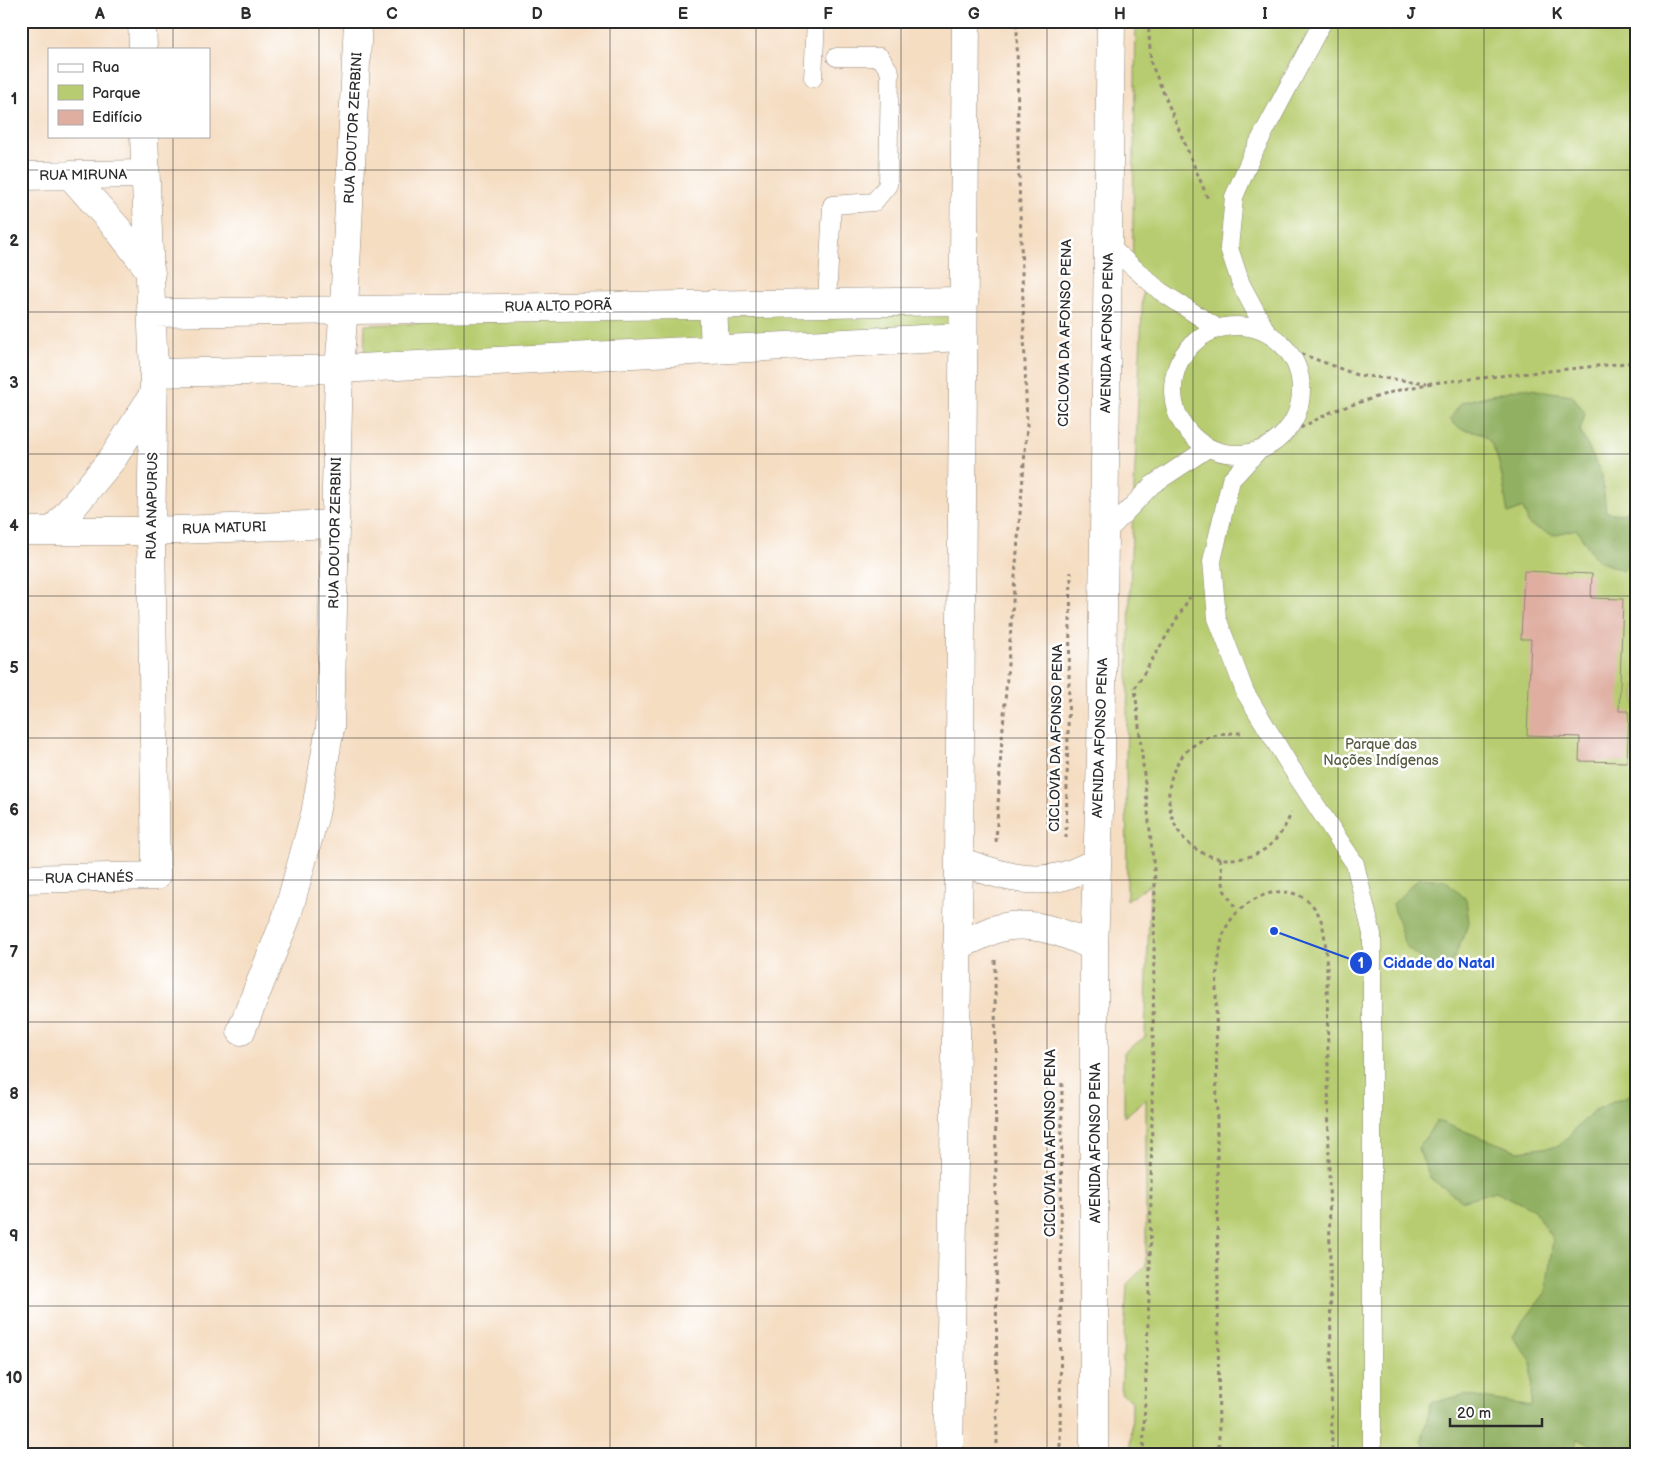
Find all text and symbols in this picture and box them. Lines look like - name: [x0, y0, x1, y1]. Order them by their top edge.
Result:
- text: A: [94, 5, 105, 24]
- text: B: [240, 5, 252, 24]
- text: C: [386, 5, 398, 24]
- text: D: [531, 5, 543, 24]
- text: E: [678, 5, 688, 24]
- text: F: [823, 5, 833, 24]
- text: G: [968, 5, 980, 24]
- text: H: [1114, 5, 1126, 24]
- text: I: [1262, 5, 1268, 24]
- text: J: [1407, 5, 1416, 24]
- text: K: [1552, 5, 1563, 24]
- legend: [48, 48, 210, 138]
- street label: RUA DOUTOR ZERBINI: [341, 52, 365, 204]
- text: Rua: [92, 58, 120, 77]
- text: Parque: [92, 84, 141, 103]
- text: 1: [11, 90, 17, 109]
- text: Edifício: [92, 108, 142, 127]
- street label: RUA MIRUNA: [39, 166, 128, 184]
- text: 2: [9, 232, 19, 251]
- street label: CICLOVIA DA AFONSO PENA: [1055, 238, 1075, 427]
- street label: AVENIDA AFONSO PENA: [1097, 252, 1117, 413]
- street label: RUA ALTO PORÃ: [504, 296, 612, 315]
- text: 3: [9, 374, 19, 393]
- street label: RUA ANAPURUS: [143, 452, 161, 560]
- street label: RUA DOUTOR ZERBINI: [325, 457, 345, 609]
- text: 4: [9, 517, 19, 536]
- street label: RUA MATURI: [182, 518, 266, 538]
- street label: CICLOVIA DA AFONSO PENA: [1046, 643, 1066, 832]
- street label: AVENIDA AFONSO PENA: [1089, 657, 1111, 818]
- text: 5: [9, 659, 19, 678]
- park label: Parque das Nações Indígenas: [1323, 736, 1439, 769]
- text: 6: [9, 801, 19, 820]
- street label: RUA CHANÉS: [44, 868, 134, 887]
- text: 7: [10, 943, 19, 962]
- callout: Cidade do Natal: [1349, 948, 1505, 978]
- text: 1: [1358, 954, 1364, 973]
- text: Cidade do Natal: [1383, 954, 1495, 973]
- street label: CICLOVIA DA AFONSO PENA: [1042, 1049, 1059, 1237]
- street label: AVENIDA AFONSO PENA: [1087, 1062, 1104, 1223]
- text: 8: [9, 1085, 19, 1104]
- text: 9: [9, 1227, 19, 1246]
- text: 10: [6, 1369, 22, 1388]
- scale bar: [1450, 1396, 1542, 1428]
- text: 20 m: [1457, 1404, 1491, 1423]

